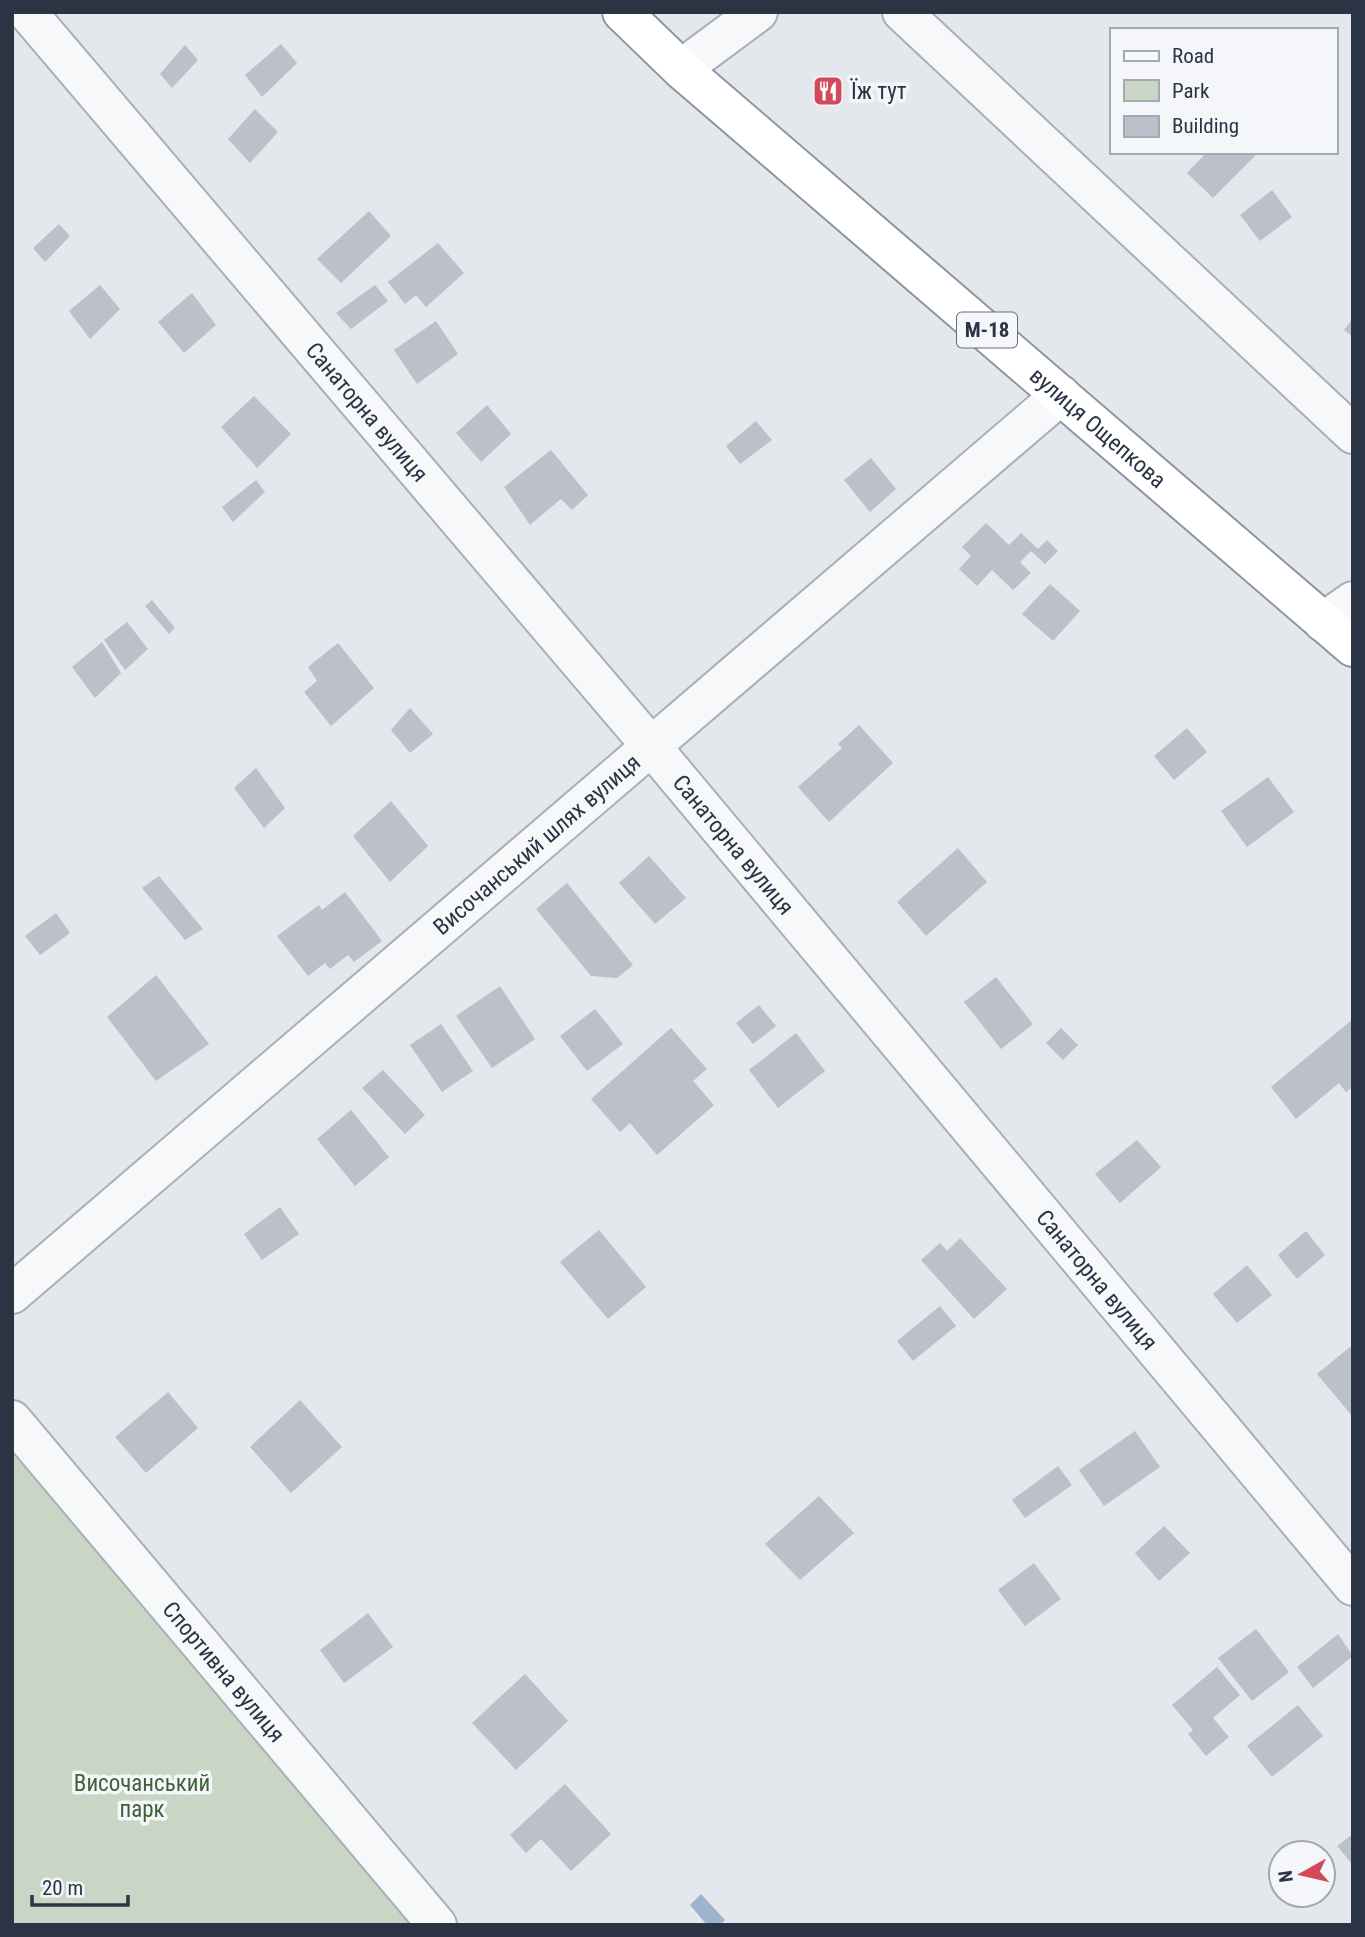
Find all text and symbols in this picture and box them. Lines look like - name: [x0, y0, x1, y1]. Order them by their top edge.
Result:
- legend: [1110, 28, 1337, 154]
- text: Road: [1172, 44, 1214, 68]
- restaurant icon: Їж тут: [811, 74, 845, 108]
- place label: Їж тут: [850, 78, 907, 105]
- text: Park: [1172, 79, 1210, 103]
- text: Building: [1172, 114, 1239, 138]
- road number: М-18: [957, 312, 1017, 348]
- street label: Санаторна вулиця: [300, 337, 433, 487]
- street label: вулиця Ощепкова: [1024, 362, 1171, 494]
- street label: Височанський шлях вулиця: [428, 749, 646, 941]
- street label: Санаторна вулиця: [667, 770, 799, 920]
- street label: Санаторна вулиця: [1030, 1205, 1163, 1356]
- street label: Спортивна вулиця: [157, 1596, 290, 1748]
- park label: Височанський парк: [74, 1770, 210, 1823]
- north arrow: [1267, 1839, 1337, 1909]
- scale bar: [32, 1864, 128, 1908]
- text: N: [1273, 1869, 1298, 1884]
- text: 20 m: [42, 1876, 83, 1900]

